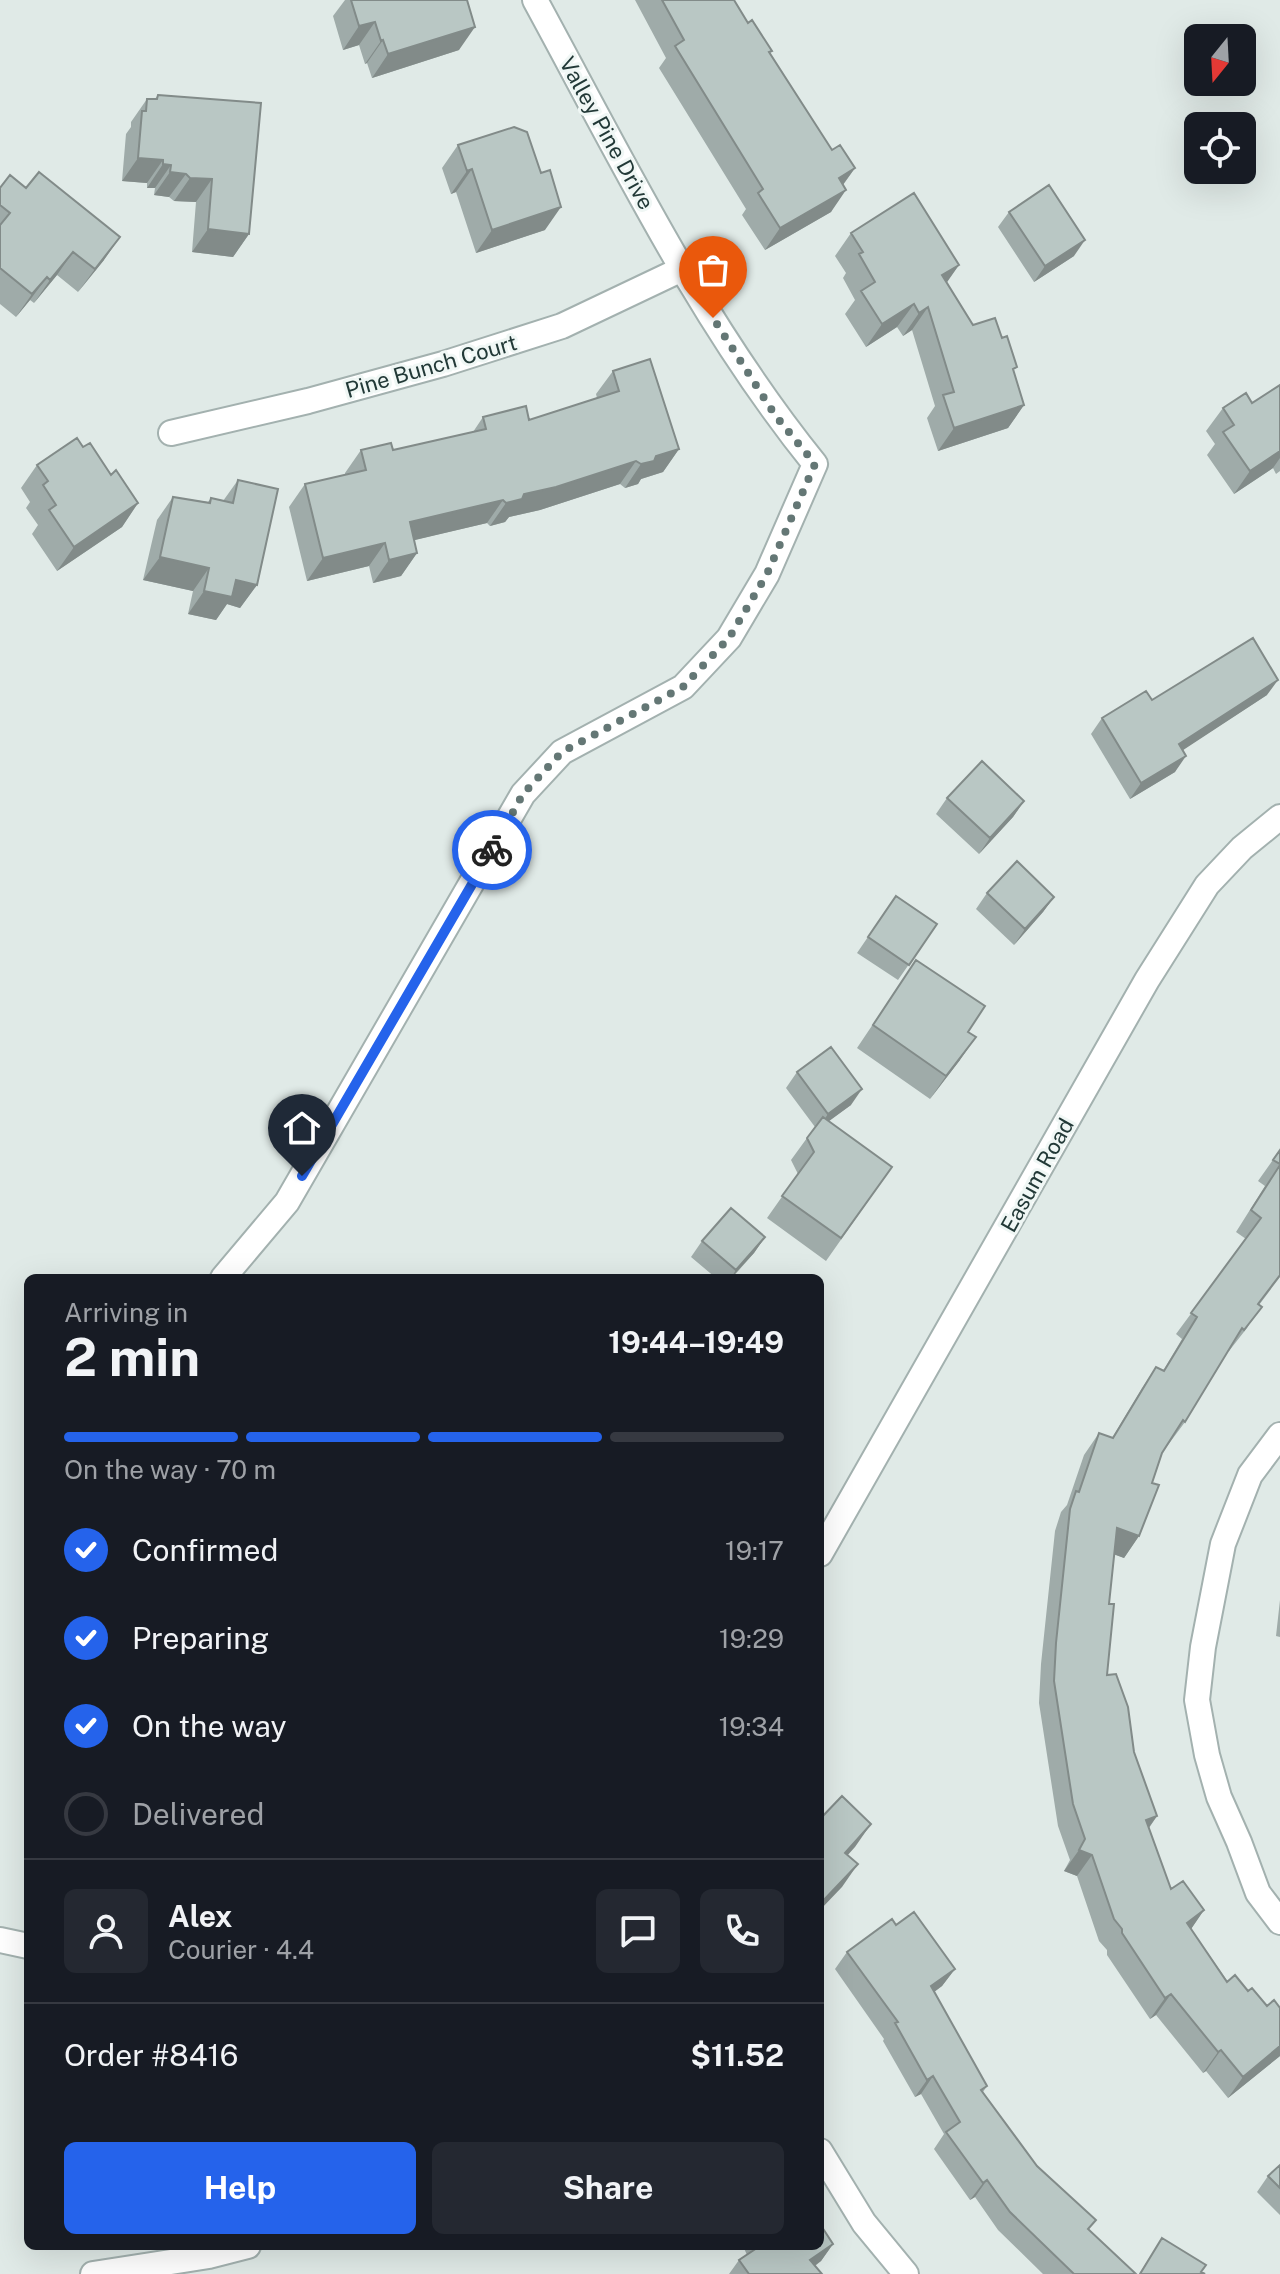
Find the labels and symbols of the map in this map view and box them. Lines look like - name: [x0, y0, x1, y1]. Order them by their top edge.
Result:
- north arrow: [1184, 24, 1256, 96]
- street label: Valley Pine Drive: [554, 52, 660, 214]
- pin: [679, 236, 747, 318]
- street label: Pine Bunch Court: [342, 329, 520, 403]
- courier: [452, 810, 532, 890]
- pin: [268, 1094, 336, 1176]
- street label: Easum Road: [995, 1114, 1079, 1236]

